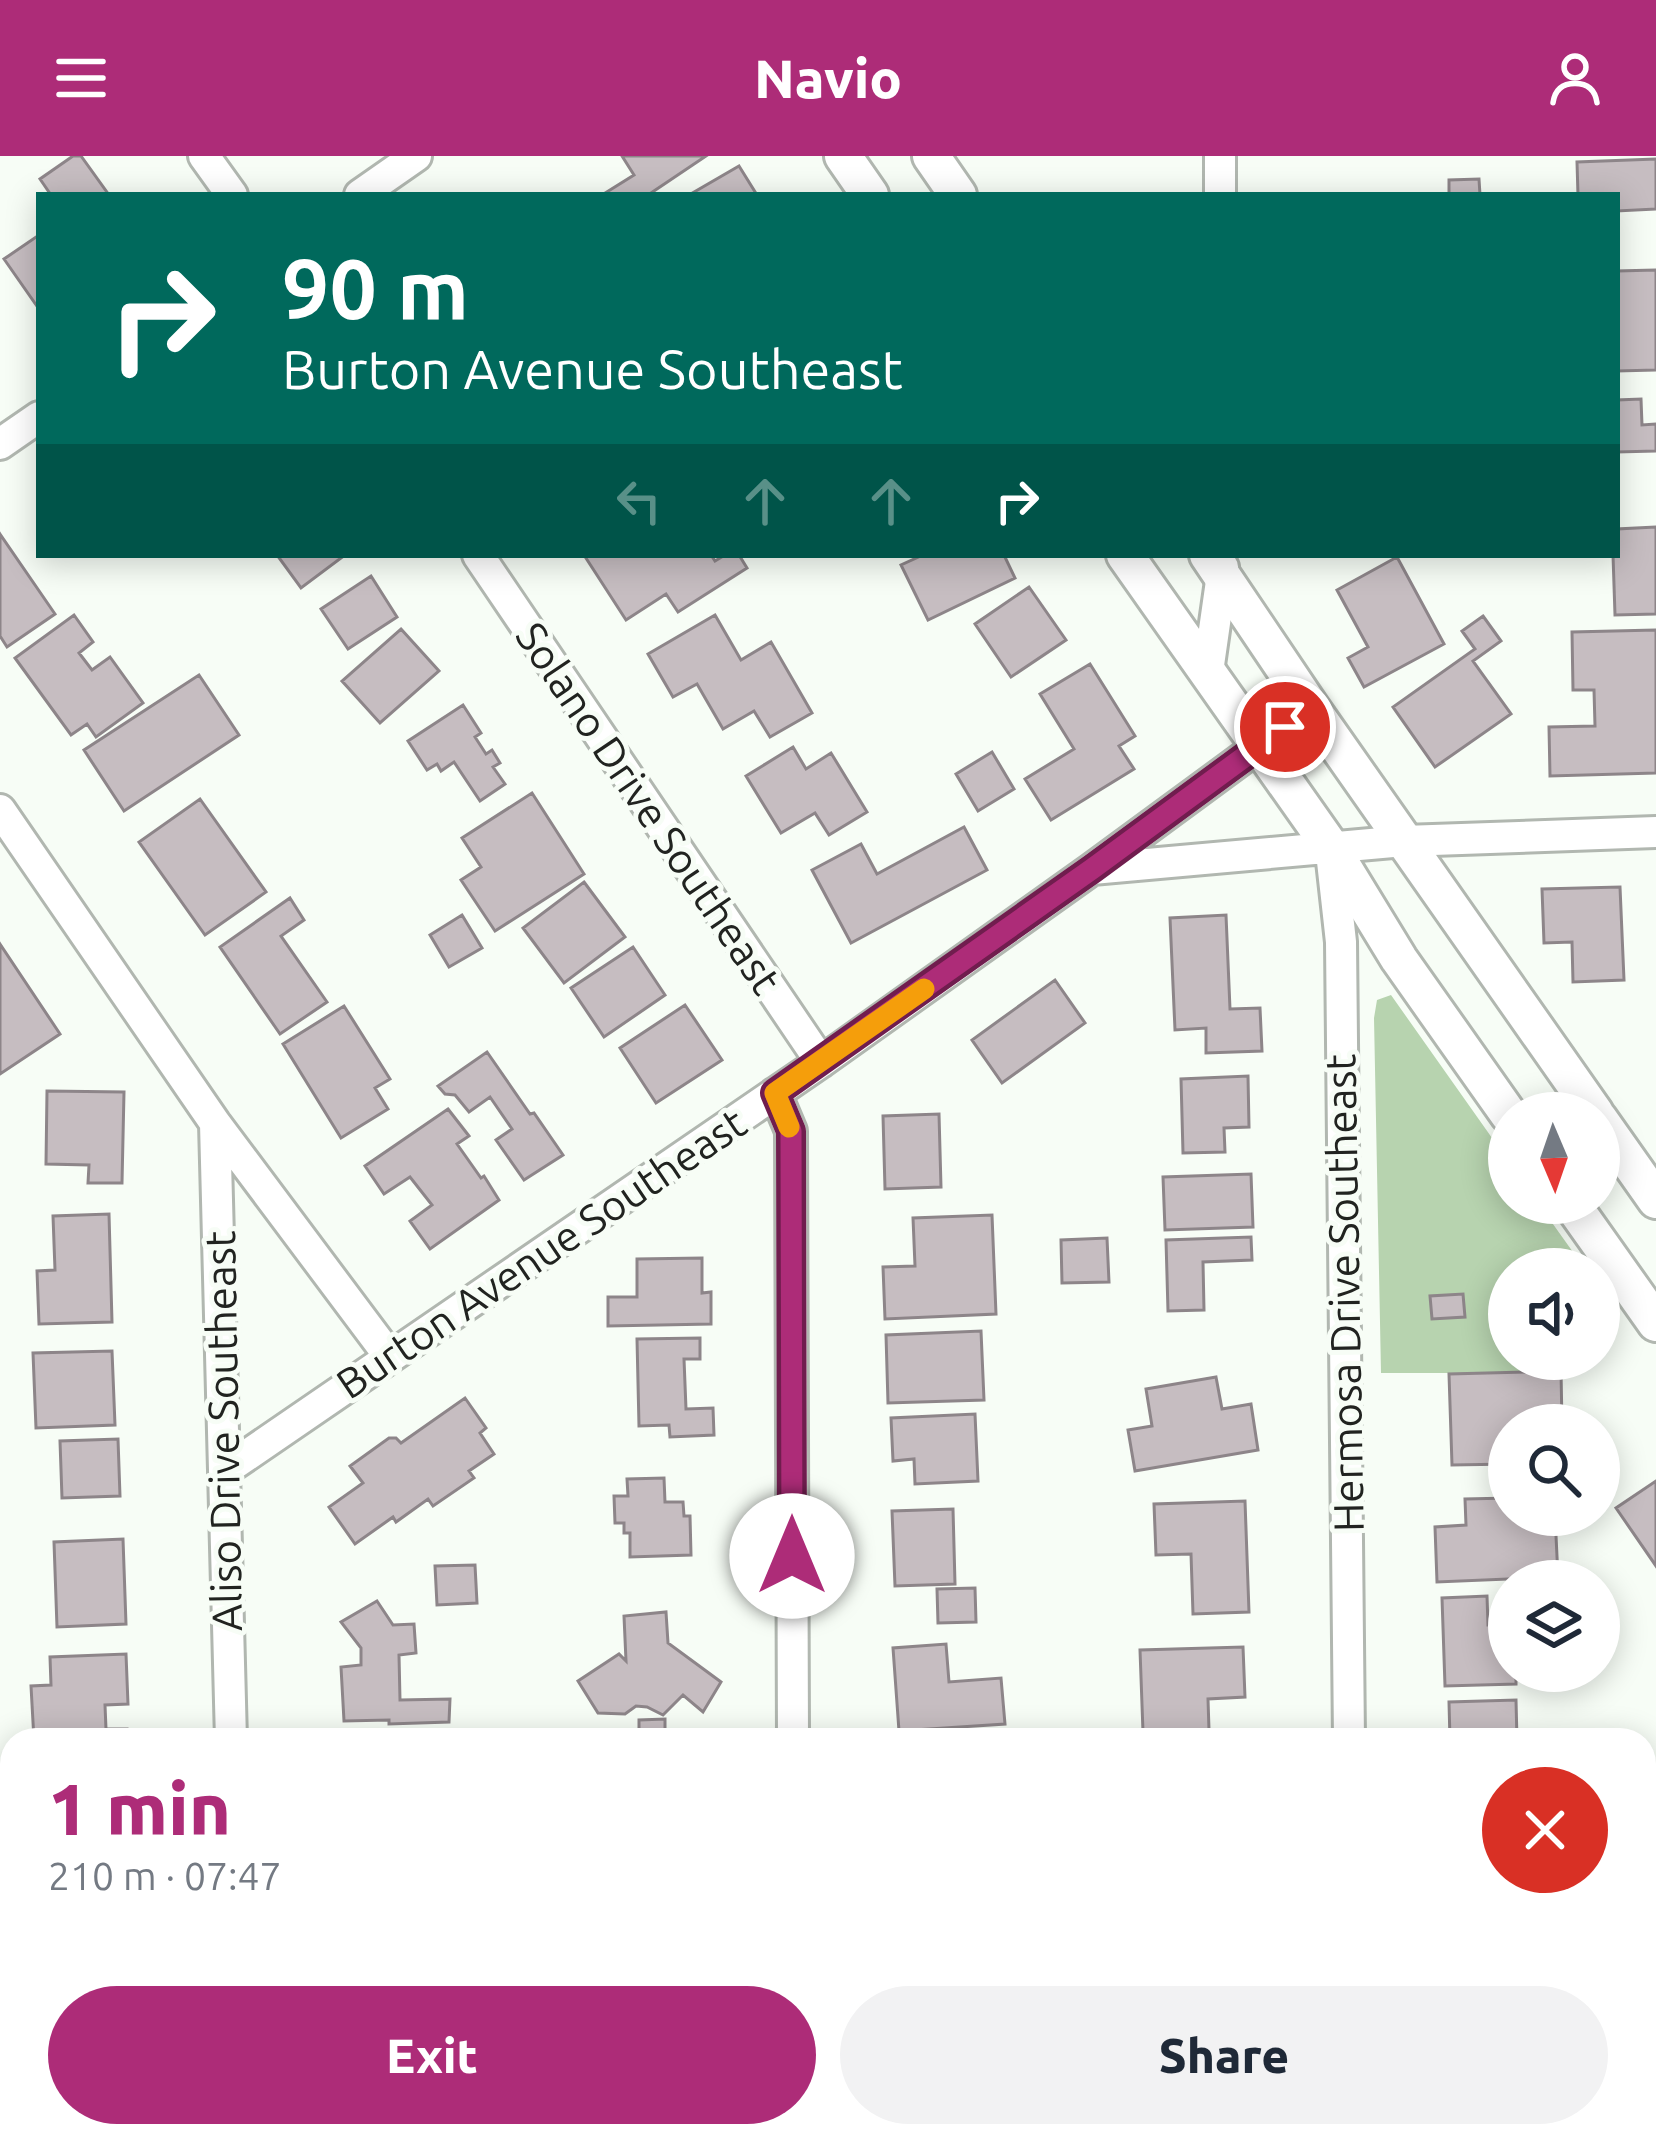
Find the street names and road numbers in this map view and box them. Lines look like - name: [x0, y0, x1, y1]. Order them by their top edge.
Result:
- street label: Solano Drive Southeast: [507, 614, 791, 1002]
- street label: Hermosa Drive Southeast: [1316, 1054, 1372, 1532]
- street label: Burton Avenue Southeast: [328, 1099, 754, 1407]
- street label: Aliso Drive Southeast: [196, 1230, 250, 1632]

